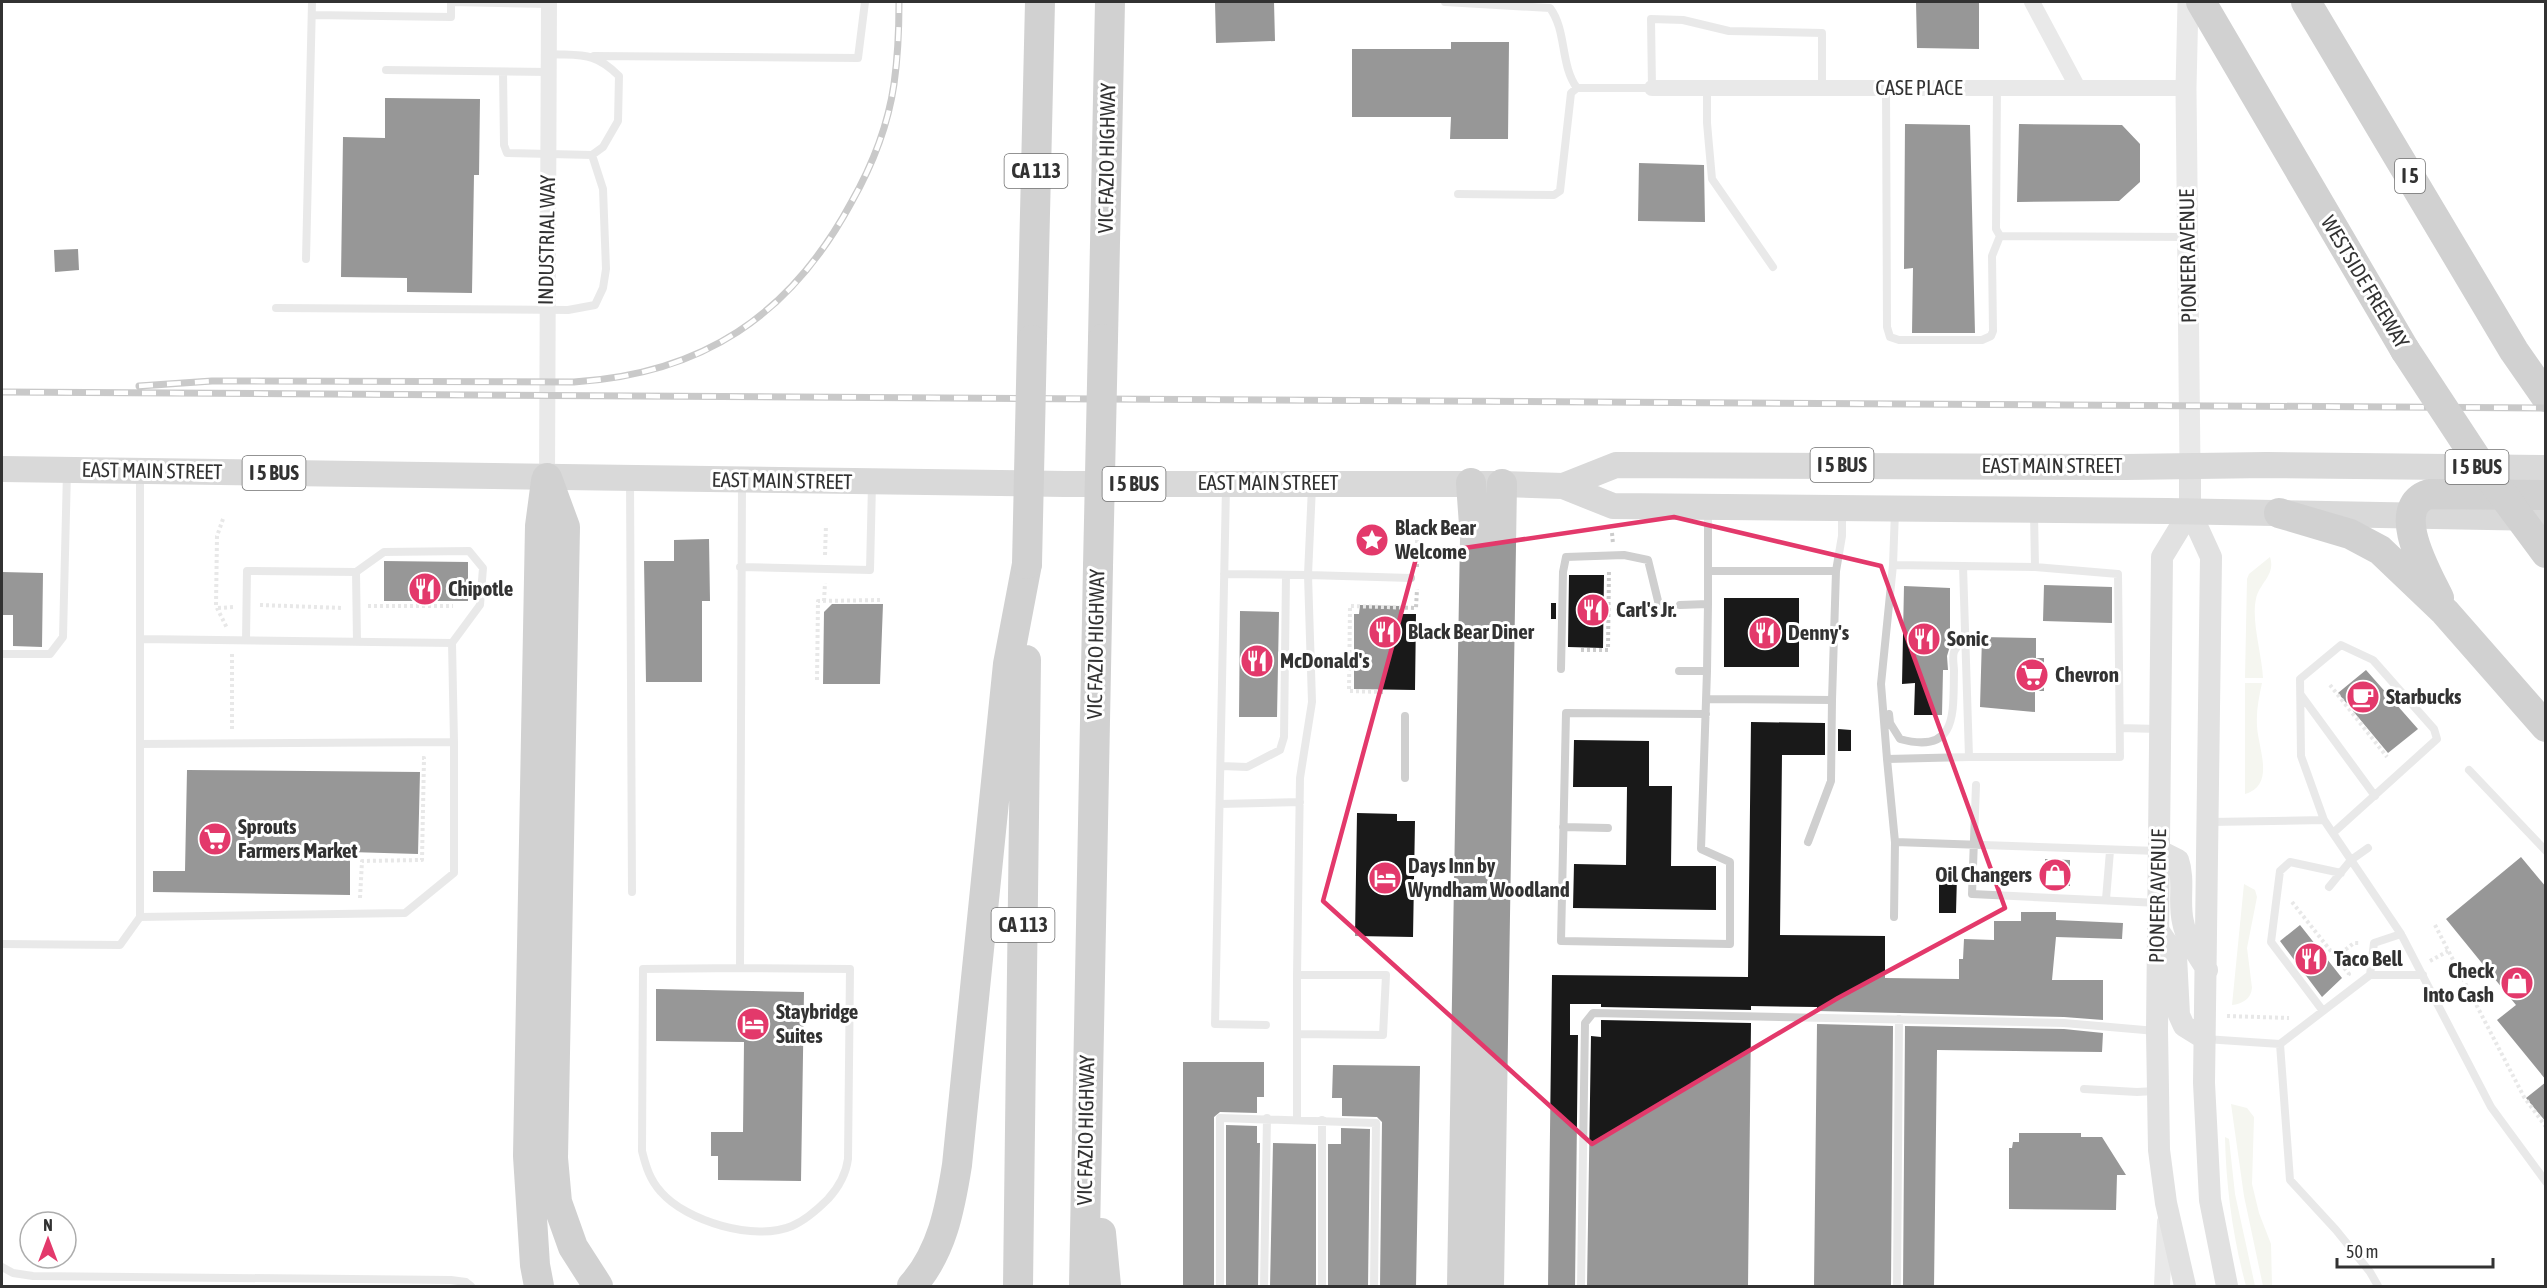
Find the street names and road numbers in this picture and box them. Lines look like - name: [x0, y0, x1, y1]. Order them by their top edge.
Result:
- street label: CASE PLACE: [1875, 75, 1963, 99]
- street label: VIC FAZIO HIGHWAY: [1093, 82, 1119, 233]
- road number: CA 113: [1004, 154, 1068, 188]
- road number: I 5: [2395, 159, 2425, 193]
- street label: INDUSTRIAL WAY: [533, 174, 559, 305]
- street label: PIONEER AVENUE: [2174, 189, 2200, 323]
- street label: WESTSIDE FREEWAY: [2317, 211, 2415, 353]
- road number: I 5 BUS: [1810, 448, 1874, 482]
- road number: I 5 BUS: [2446, 450, 2508, 484]
- street label: EAST MAIN STREET: [1982, 453, 2122, 477]
- road number: I 5 BUS: [242, 456, 306, 490]
- street label: EAST MAIN STREET: [81, 457, 223, 483]
- street label: EAST MAIN STREET: [711, 467, 853, 493]
- road number: I 5 BUS: [1102, 467, 1166, 501]
- street label: EAST MAIN STREET: [1198, 470, 1338, 494]
- street label: VIC FAZIO HIGHWAY: [1082, 568, 1108, 719]
- street label: PIONEER AVENUE: [2144, 829, 2170, 963]
- road number: CA 113: [992, 908, 1054, 942]
- street label: VIC FAZIO HIGHWAY: [1072, 1054, 1098, 1205]

